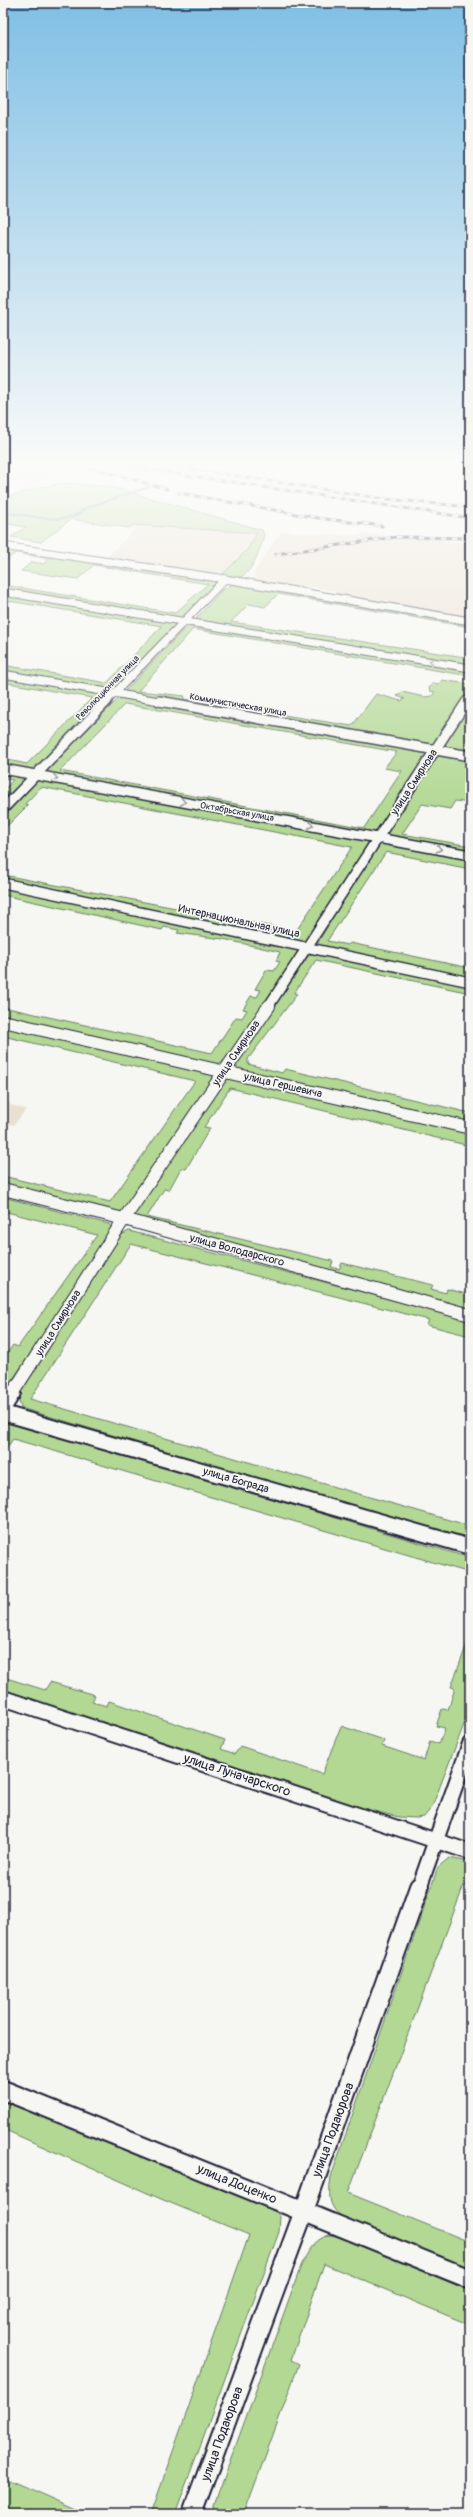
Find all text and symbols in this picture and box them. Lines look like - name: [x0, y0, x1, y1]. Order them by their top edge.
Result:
- street label: Революционная улица: [74, 653, 142, 723]
- one-way arrow: [428, 657, 435, 666]
- street label: Коммунистическая улица: [189, 691, 287, 719]
- street label: улица Смирнова: [387, 747, 440, 818]
- one-way arrow: [52, 774, 58, 782]
- one-way arrow: [180, 797, 186, 806]
- street label: Октябрьская улица: [199, 800, 275, 824]
- one-way arrow: [308, 821, 314, 829]
- one-way arrow: [436, 844, 442, 853]
- street label: Интернациональная улица: [177, 902, 301, 940]
- street label: улица Смирнова: [209, 1018, 263, 1089]
- street label: улица Гершевича: [242, 1069, 323, 1100]
- street label: улица Володарского: [187, 1231, 286, 1269]
- street label: улица Смирнова: [32, 1287, 84, 1359]
- street label: улица Бограда: [201, 1464, 271, 1496]
- street label: улица Луначарского: [181, 1750, 293, 1800]
- street label: улица Подаюрова: [308, 2081, 358, 2180]
- street label: улица Доценко: [194, 2160, 279, 2207]
- street label: улица Подаюрова: [197, 2385, 247, 2484]

